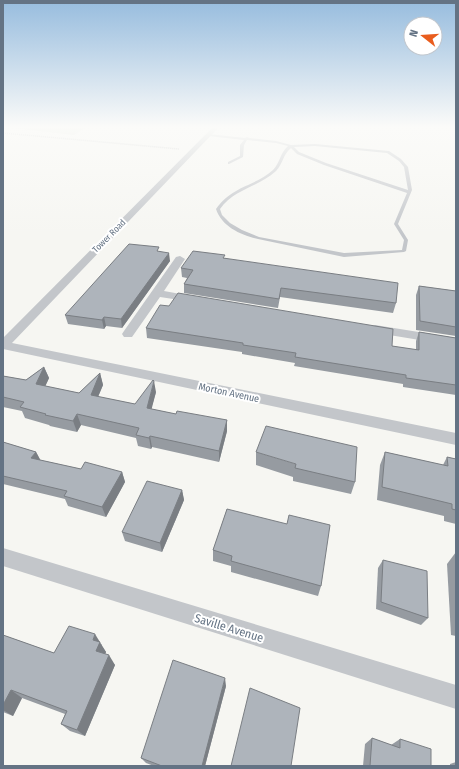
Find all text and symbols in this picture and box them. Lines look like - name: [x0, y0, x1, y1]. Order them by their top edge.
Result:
- north arrow: [403, 16, 443, 56]
- text: N: [407, 28, 421, 38]
- street label: Tower Road: [90, 217, 128, 255]
- street label: Morton Avenue: [197, 381, 260, 405]
- street label: Saville Avenue: [193, 611, 265, 645]

